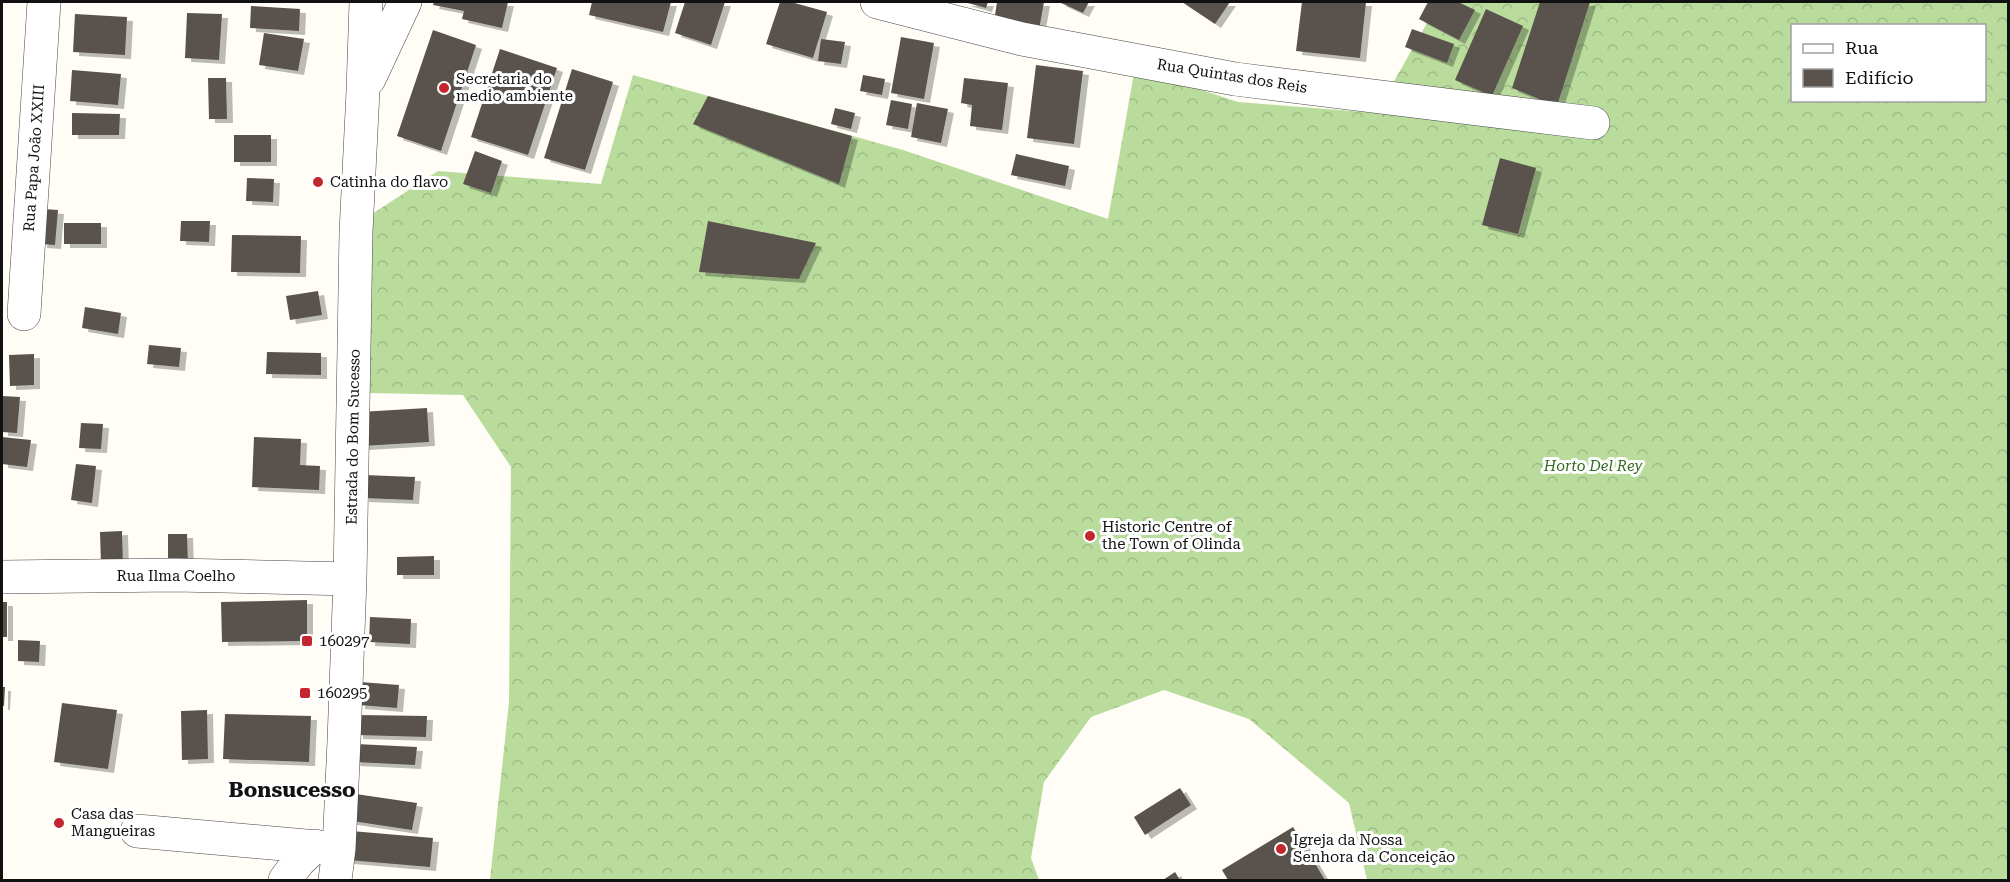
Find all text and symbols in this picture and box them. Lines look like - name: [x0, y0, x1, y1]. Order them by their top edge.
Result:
- legend: [1791, 24, 1986, 102]
- text: Rua: [1845, 37, 1878, 58]
- street label: Rua Quintas dos Reis: [1156, 55, 1308, 97]
- text: Edifício: [1845, 67, 1913, 88]
- place label: Secretaria do medio ambiente: [456, 70, 573, 105]
- marker: Secretaria do medio ambiente: [437, 81, 451, 95]
- street label: Rua Papa João XXIII: [20, 84, 48, 232]
- place label: Catinha do flavo: [330, 173, 448, 191]
- marker: Catinha do flavo: [311, 175, 325, 189]
- street label: Estrada do Bom Sucesso: [342, 349, 364, 525]
- park label: Horto Del Rey: [1543, 457, 1642, 475]
- place label: Historic Centre of the Town of Olinda: [1102, 518, 1241, 553]
- marker: Historic Centre of the Town of Olinda: [1083, 529, 1097, 543]
- street label: Rua Ilma Coelho: [117, 567, 235, 585]
- place label: 160297: [319, 632, 369, 650]
- marker: 160297: [300, 634, 314, 648]
- place label: 160295: [317, 684, 367, 702]
- marker: 160295: [298, 686, 312, 700]
- district label: Bonsucesso: [229, 778, 356, 802]
- place label: Casa das Mangueiras: [71, 805, 155, 840]
- marker: Casa das Mangueiras: [52, 816, 66, 830]
- place label: Igreja da Nossa Senhora da Conceição: [1293, 831, 1455, 866]
- marker: Igreja da Nossa Senhora da Conceição: [1274, 842, 1288, 856]

